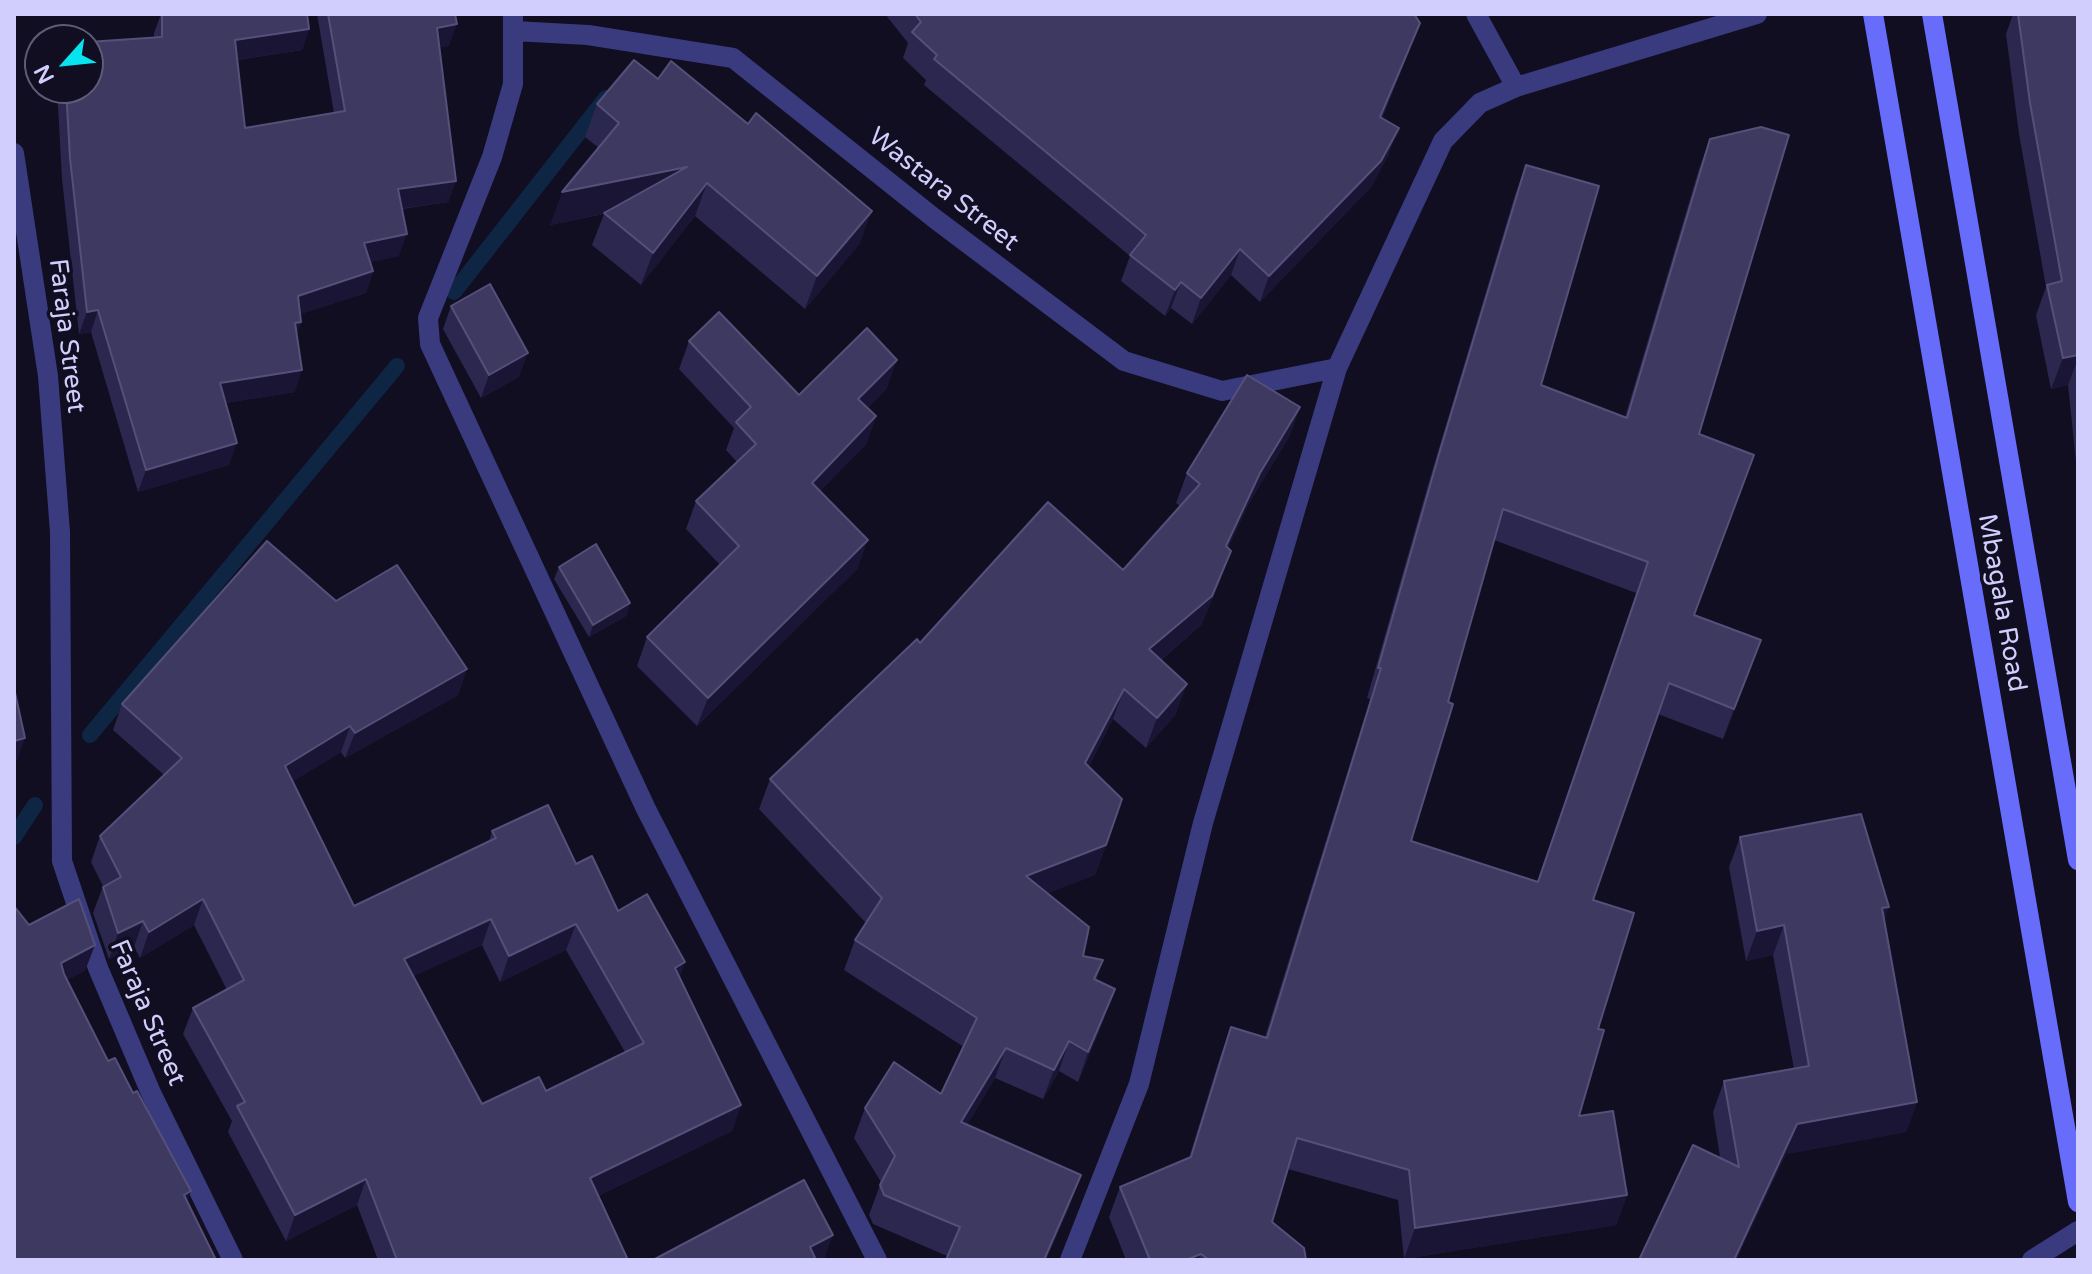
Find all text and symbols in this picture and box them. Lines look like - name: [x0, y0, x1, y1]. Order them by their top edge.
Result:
- north arrow: [24, 24, 104, 104]
- text: N: [29, 60, 60, 88]
- street label: Wastara Street: [862, 122, 1024, 258]
- street label: Faraja Street: [41, 257, 91, 415]
- street label: Mbagala Road: [1970, 512, 2032, 694]
- street label: Faraja Street: [102, 935, 192, 1091]

